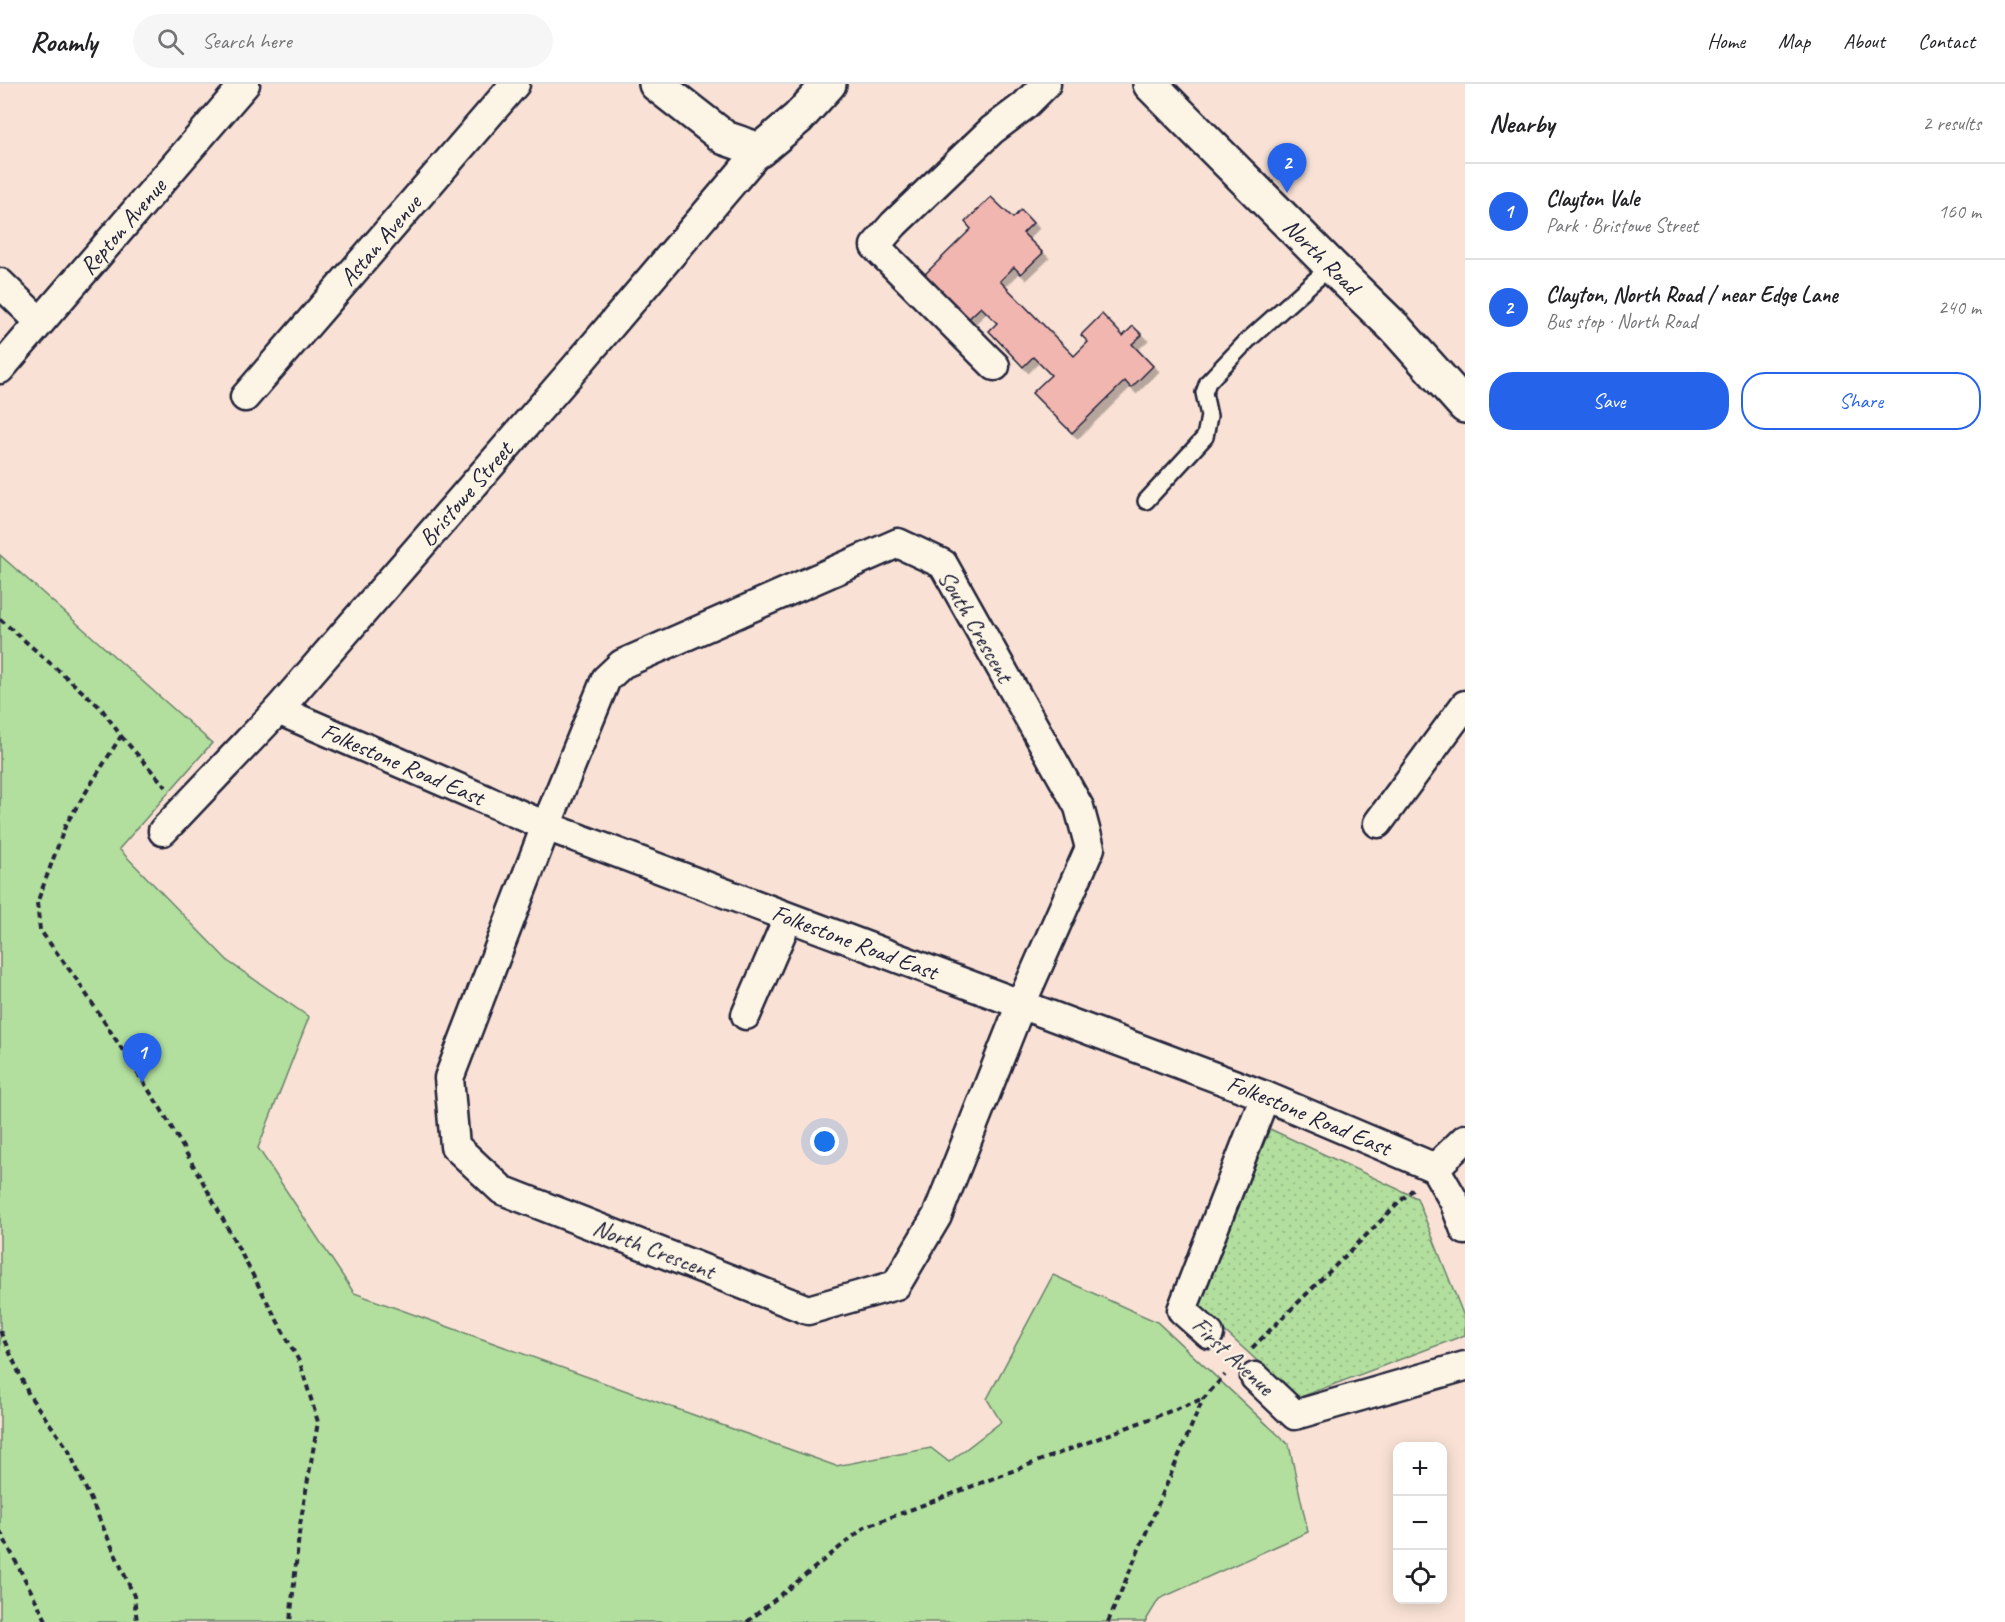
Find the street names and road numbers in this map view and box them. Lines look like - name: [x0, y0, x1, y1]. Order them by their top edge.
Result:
- street label: Repton Avenue: [73, 170, 174, 281]
- street label: Astan Avenue: [333, 187, 429, 292]
- street label: North Road: [1277, 212, 1369, 303]
- street label: Bristowe Street: [412, 434, 520, 552]
- street label: South Crescent: [932, 565, 1021, 689]
- street label: Folkestone Road East: [317, 716, 491, 813]
- street label: Folkestone Road East: [768, 897, 944, 987]
- street label: Folkestone Road East: [1223, 1068, 1397, 1163]
- street label: North Crescent: [589, 1212, 721, 1287]
- street label: First Avenue: [1186, 1310, 1282, 1403]

